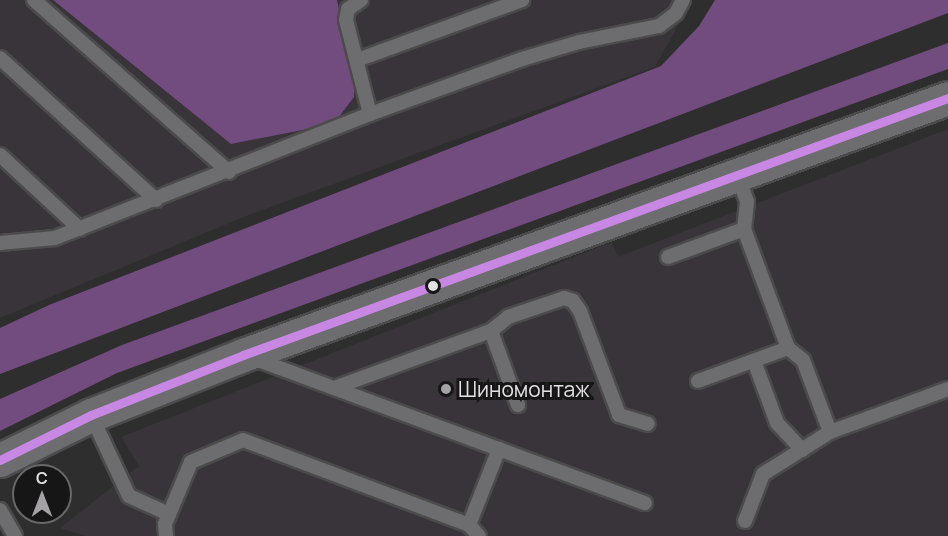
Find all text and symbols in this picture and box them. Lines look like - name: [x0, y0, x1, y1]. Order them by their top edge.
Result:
- unlabelled marker: [427, 280, 439, 292]
- place label: Шиномонтаж: [458, 376, 590, 402]
- marker: Шиномонтаж: [439, 382, 453, 396]
- north arrow: [12, 464, 72, 524]
- text: С: [36, 467, 48, 489]

